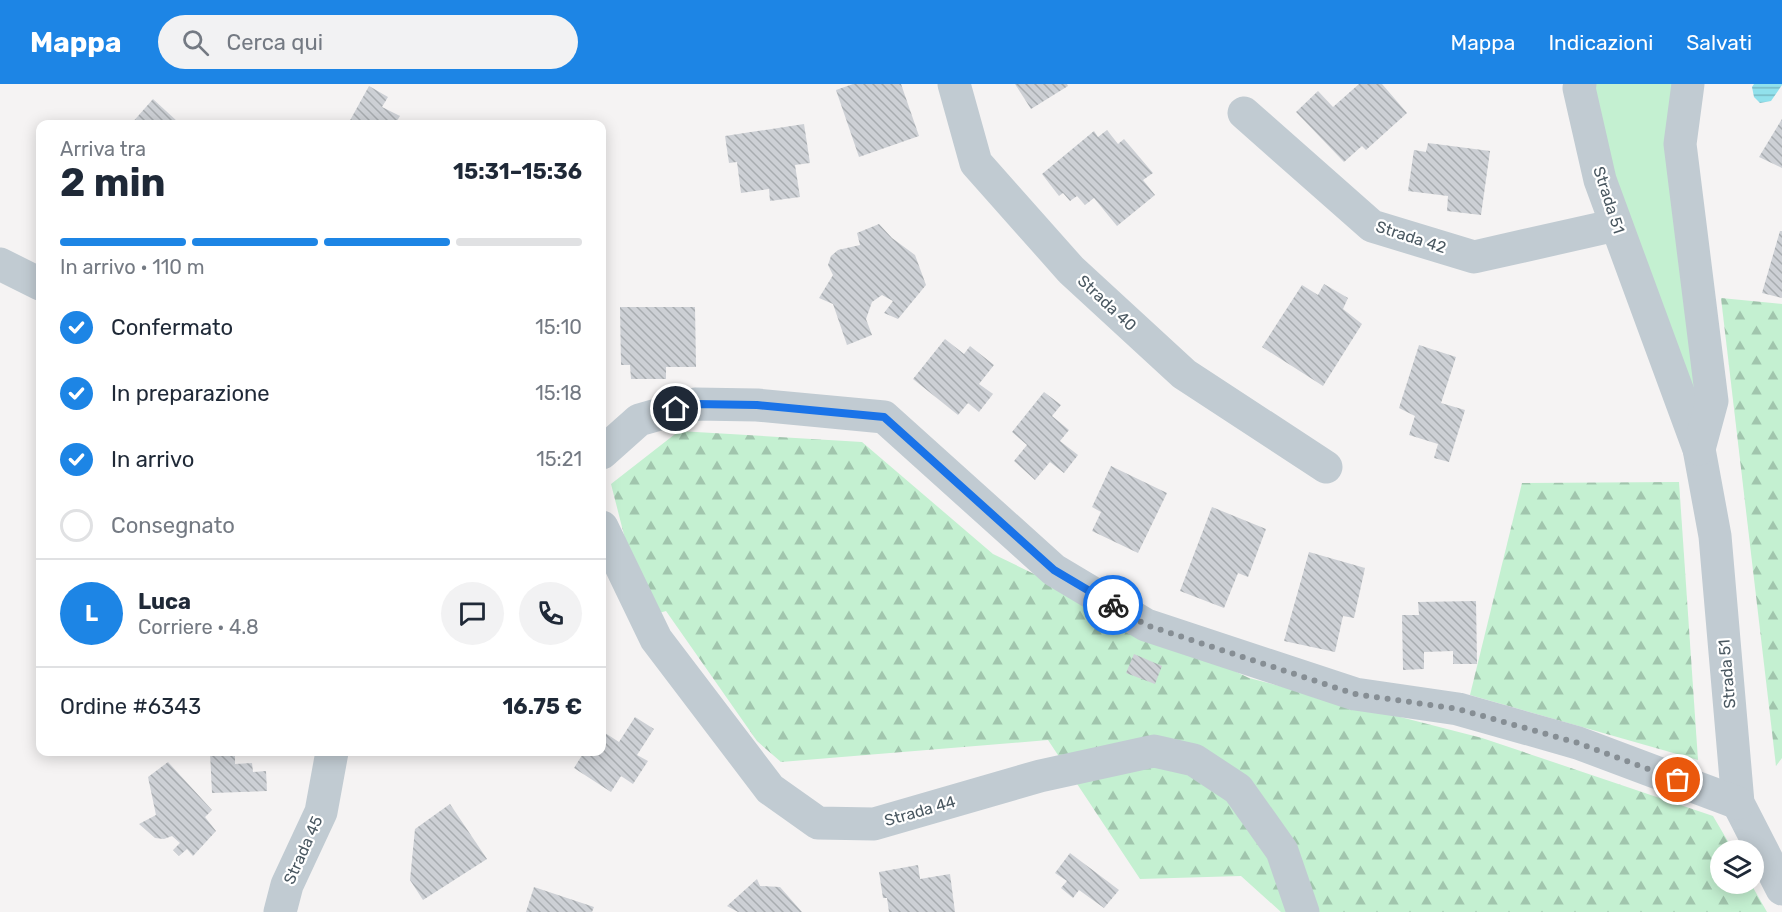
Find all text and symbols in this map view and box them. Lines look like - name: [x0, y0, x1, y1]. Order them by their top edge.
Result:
- search box: [158, 15, 578, 69]
- text: Mappa: [30, 26, 122, 59]
- icon: search: [179, 26, 212, 59]
- text: Cerca qui: [227, 29, 323, 56]
- text: Mappa: [1450, 30, 1515, 55]
- text: Indicazioni: [1548, 30, 1653, 55]
- text: Salvati: [1686, 30, 1752, 55]
- text: Arriva tra: [60, 137, 146, 161]
- text: 15:31–15:36: [453, 158, 582, 185]
- text: 2 min: [60, 160, 166, 206]
- street label: Strada 51: [1589, 164, 1629, 236]
- street label: Strada 42: [1374, 217, 1448, 257]
- text: In arrivo · 110 m: [60, 255, 205, 279]
- street label: Strada 40: [1074, 271, 1140, 335]
- icon: check: [60, 311, 93, 344]
- text: Confermato: [111, 314, 233, 341]
- text: 15:10: [535, 315, 582, 339]
- icon: check: [60, 377, 93, 410]
- text: In preparazione: [111, 380, 270, 407]
- text: 15:18: [535, 381, 582, 405]
- pin: [650, 383, 701, 434]
- icon: home: [659, 392, 692, 425]
- icon: check: [60, 443, 93, 476]
- text: In arrivo: [111, 446, 194, 473]
- text: 15:21: [536, 447, 582, 471]
- text: Consegnato: [111, 512, 235, 539]
- courier: [1083, 575, 1143, 635]
- button: chat: [441, 582, 504, 645]
- button: phone: [519, 582, 582, 645]
- text: Luca: [138, 588, 191, 615]
- icon: bike: [1097, 589, 1130, 622]
- text: L: [85, 600, 98, 627]
- text: Corriere · 4.8: [138, 615, 259, 639]
- street label: Strada 51: [1715, 639, 1739, 709]
- text: Ordine #6343: [60, 693, 201, 720]
- text: 16.75 €: [502, 693, 582, 720]
- pin: [1652, 754, 1703, 805]
- icon: bag: [1661, 763, 1694, 796]
- street label: Strada 44: [882, 792, 958, 830]
- street label: Strada 45: [280, 813, 326, 887]
- map controls: [1710, 840, 1764, 894]
- button: layers: [1710, 840, 1764, 894]

